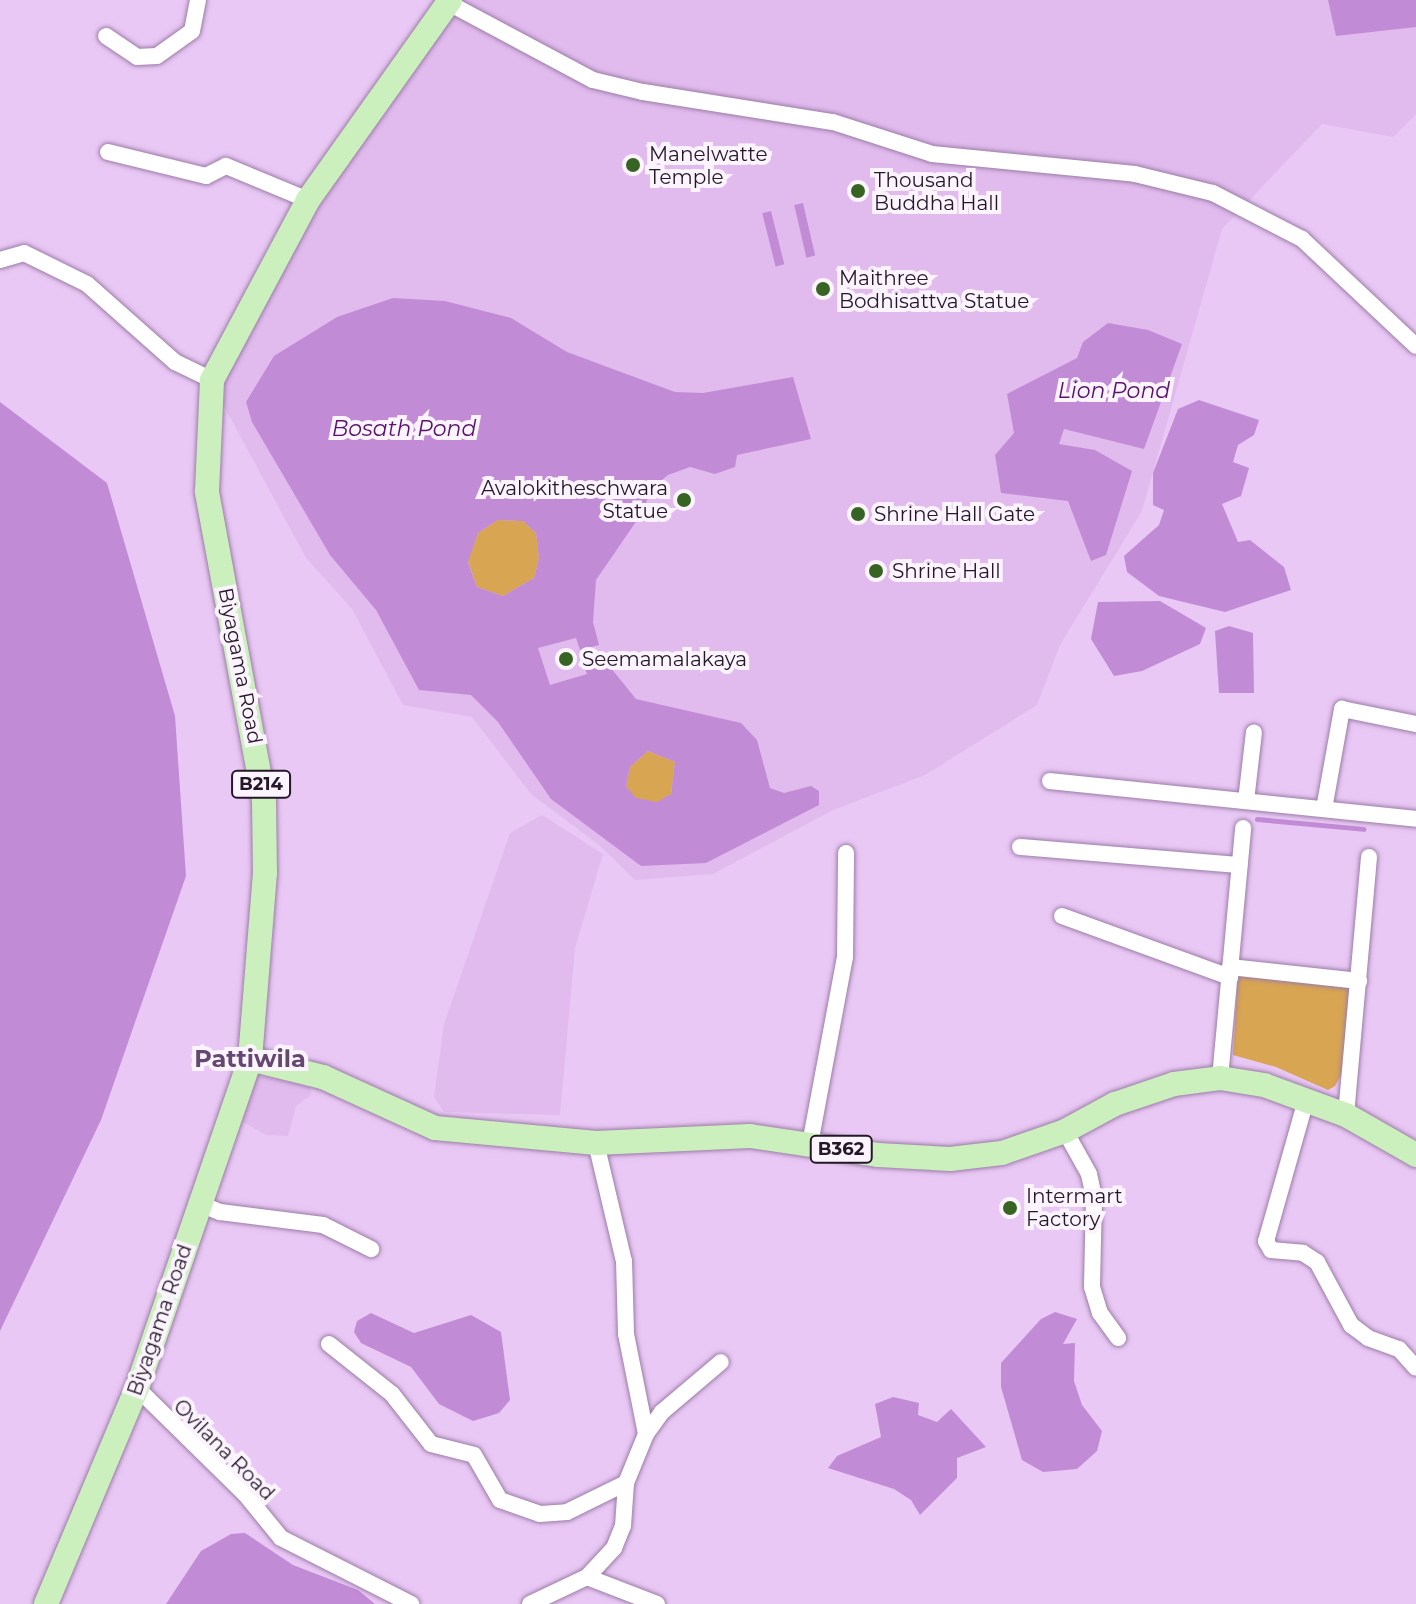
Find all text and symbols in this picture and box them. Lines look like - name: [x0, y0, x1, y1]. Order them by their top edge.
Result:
- place label: Manelwatte Temple: [649, 142, 768, 189]
- marker: Manelwatte Temple: [624, 156, 642, 174]
- place label: Thousand Buddha Hall: [874, 168, 999, 215]
- marker: Thousand Buddha Hall: [849, 182, 867, 200]
- place label: Maithree Bodhisattva Statue: [839, 266, 1029, 313]
- marker: Maithree Bodhisattva Statue: [814, 280, 832, 298]
- water label: Lion Pond: [1058, 378, 1170, 404]
- water label: Bosath Pond: [332, 416, 476, 442]
- place label: Avalokitheschwara Statue: [481, 476, 668, 523]
- marker: Avalokitheschwara Statue: [675, 491, 693, 509]
- place label: Shrine Hall Gate: [874, 502, 1035, 526]
- marker: Shrine Hall Gate: [849, 505, 867, 523]
- place label: Shrine Hall: [892, 559, 1001, 583]
- marker: Shrine Hall: [867, 562, 885, 580]
- street label: Biyagama Road: [213, 586, 267, 746]
- place label: Seemamalakaya: [582, 647, 747, 671]
- marker: Seemamalakaya: [557, 650, 575, 668]
- road number: B214: [231, 770, 291, 798]
- district label: Pattiwila: [194, 1045, 306, 1073]
- road number: B362: [809, 1135, 873, 1163]
- place label: Intermart Factory: [1026, 1184, 1123, 1231]
- marker: Intermart Factory: [1001, 1199, 1019, 1217]
- street label: Biyagama Road: [123, 1241, 197, 1399]
- street label: Ovilana Road: [168, 1394, 280, 1506]

